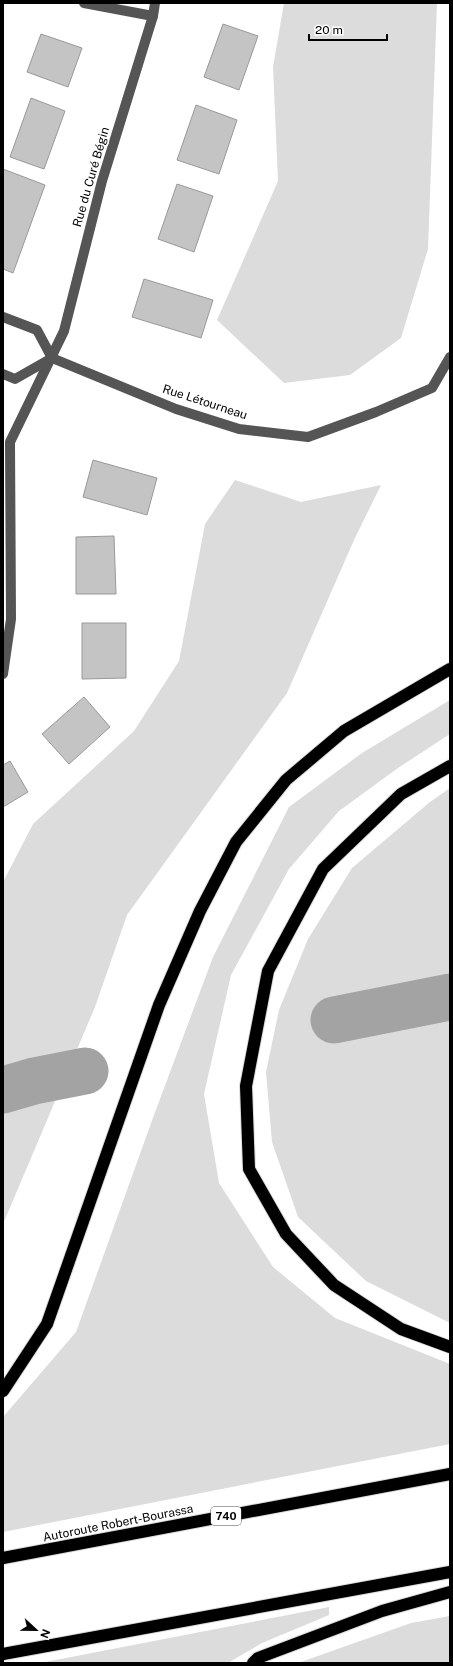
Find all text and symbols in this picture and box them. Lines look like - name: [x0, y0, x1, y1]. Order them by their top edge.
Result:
- scale bar: [309, 16, 387, 42]
- text: 20 m: [315, 23, 343, 37]
- street label: Rue du Curé Bégin: [70, 125, 112, 229]
- street label: Rue Létourneau: [161, 382, 249, 422]
- street label: Autoroute Robert-Bourassa: [42, 1502, 194, 1544]
- road number: 740: [211, 1507, 241, 1525]
- north arrow: [16, 1610, 56, 1650]
- text: N: [38, 1628, 52, 1640]

